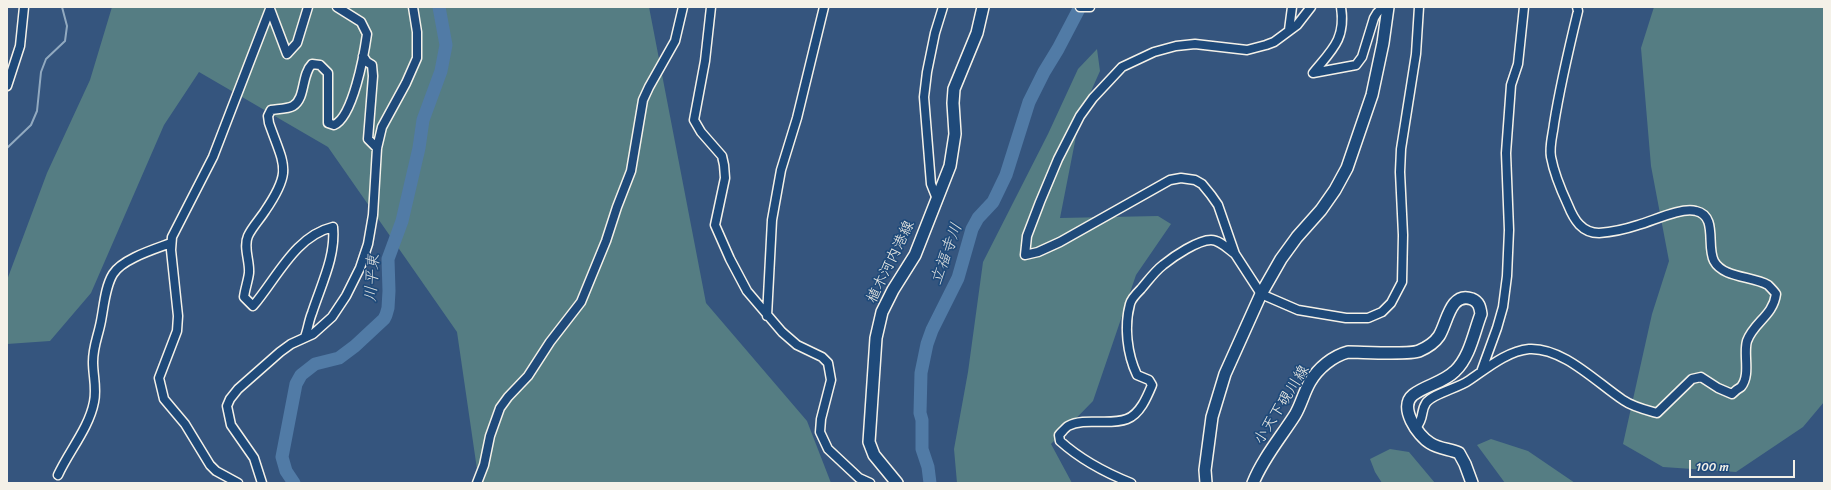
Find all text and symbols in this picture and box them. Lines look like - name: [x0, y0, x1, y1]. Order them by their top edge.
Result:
- street label: 植木河内港線: [863, 218, 919, 306]
- water label: 立福寺川: [927, 221, 967, 287]
- water label: 川平東: [362, 253, 384, 303]
- street label: 小天下硯川線: [1251, 362, 1313, 448]
- scale bar: [1691, 452, 1797, 478]
- text: 100 m: [1696, 456, 1729, 478]

